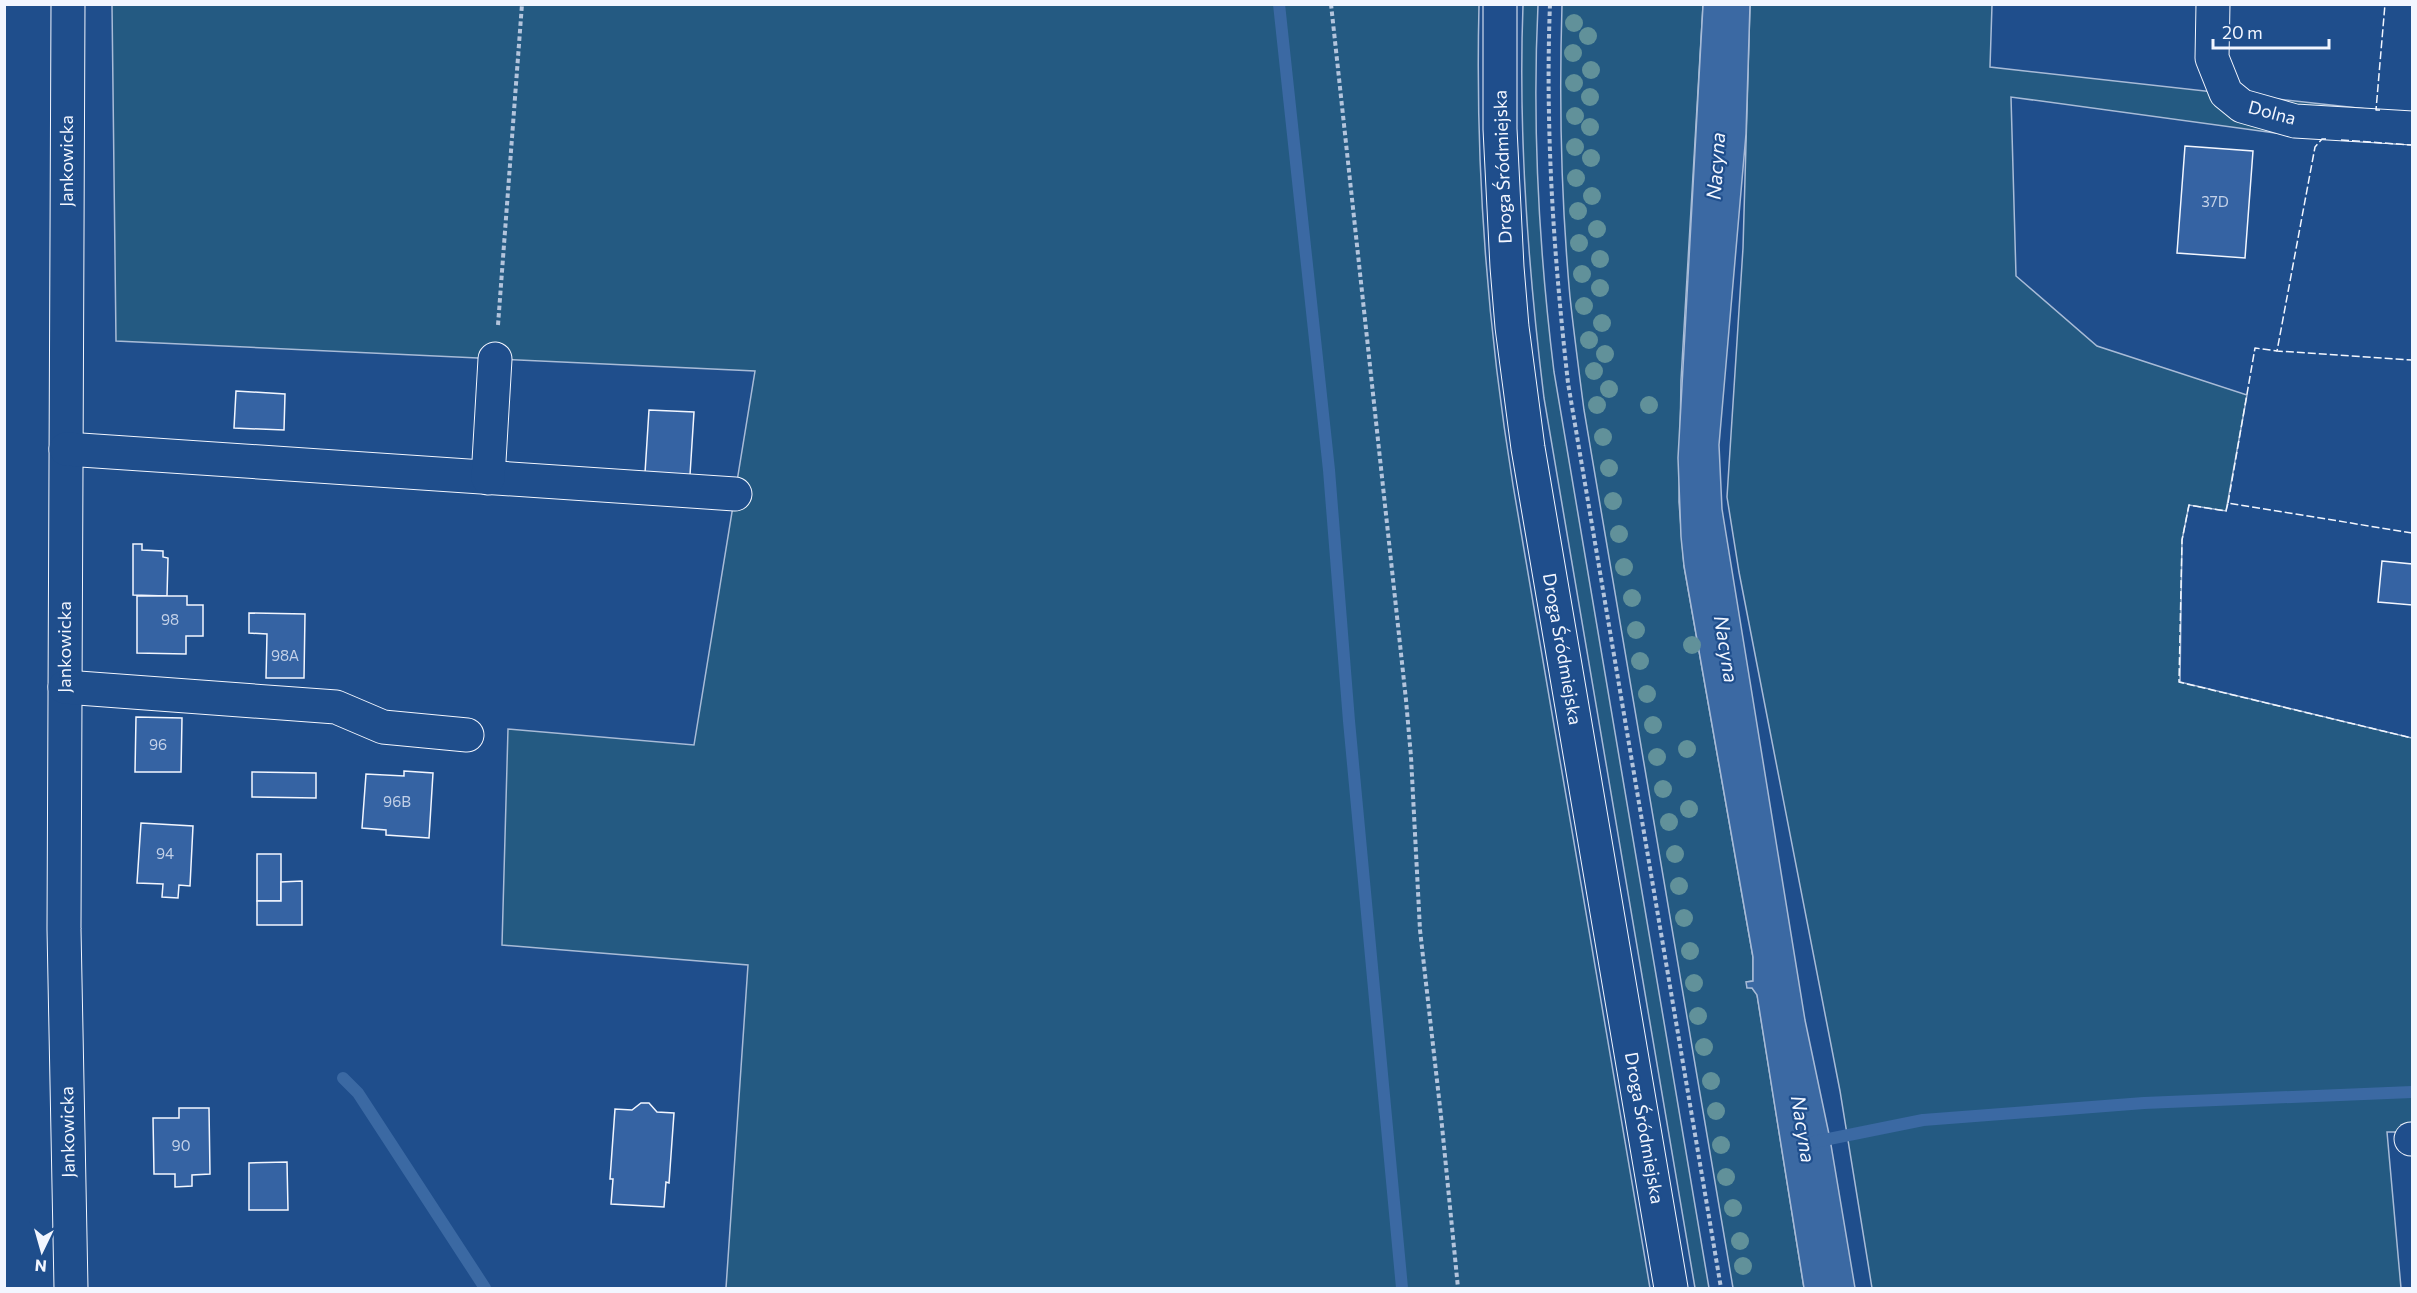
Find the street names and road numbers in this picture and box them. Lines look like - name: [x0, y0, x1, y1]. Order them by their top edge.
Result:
- street label: Droga Śródmiejska: [1488, 90, 1516, 244]
- street label: Dolna: [2246, 95, 2298, 129]
- street label: Jankowicka: [55, 115, 77, 207]
- street label: Droga Śródmiejska: [1539, 571, 1587, 726]
- street label: Jankowicka: [53, 601, 75, 693]
- street label: Droga Śródmiejska: [1621, 1050, 1669, 1205]
- street label: Jankowicka: [55, 1086, 79, 1178]

